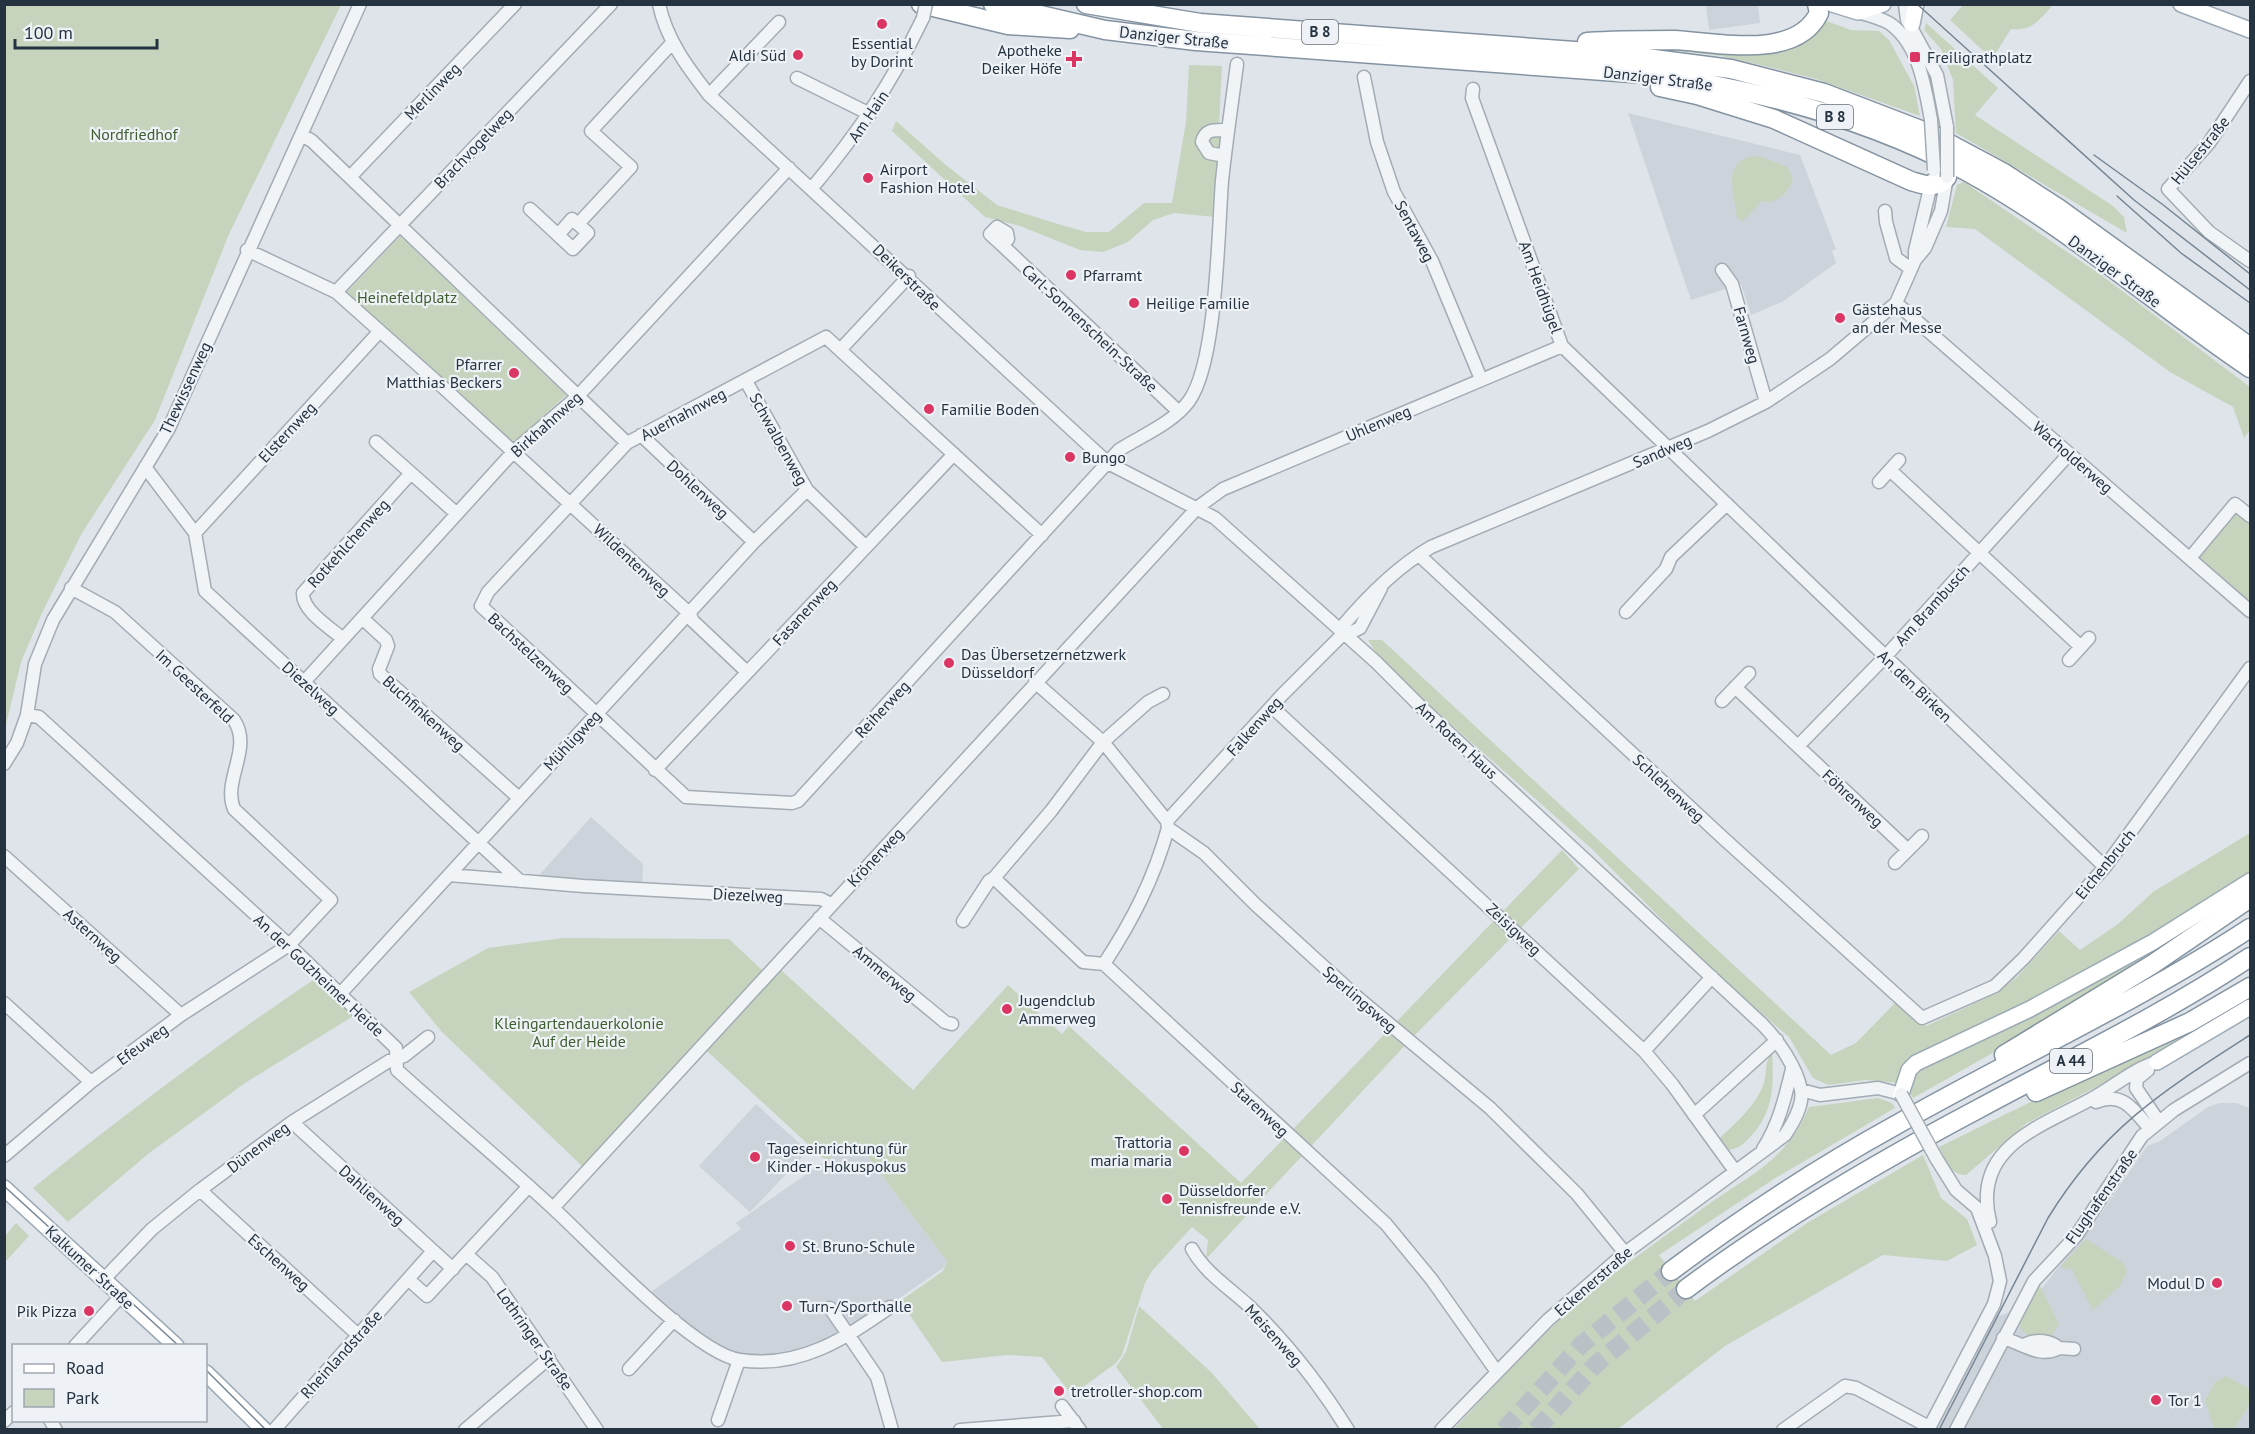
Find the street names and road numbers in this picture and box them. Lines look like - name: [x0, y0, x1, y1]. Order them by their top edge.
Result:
- road number: B 8: [1302, 20, 1338, 44]
- street label: Danziger Straße: [1118, 21, 1230, 53]
- street label: Merlinweg: [400, 58, 464, 124]
- street label: Danziger Straße: [1602, 61, 1714, 95]
- street label: Am Hain: [843, 86, 893, 146]
- street label: Brachvogelweg: [430, 104, 516, 192]
- road number: B 8: [1817, 105, 1853, 129]
- street label: Hülsestraße: [2166, 112, 2234, 188]
- street label: Sentaweg: [1390, 197, 1440, 265]
- street label: Danziger Straße: [2065, 231, 2165, 311]
- street label: Am Heidhügel: [1515, 238, 1567, 336]
- street label: Deikerstraße: [869, 240, 945, 314]
- street label: Carl-Sonnenschein-Straße: [1018, 260, 1162, 396]
- street label: Farnweg: [1729, 304, 1765, 366]
- street label: Thewissenweg: [155, 338, 215, 438]
- street label: Auerhahnweg: [637, 383, 729, 445]
- street label: Birkhahnweg: [506, 387, 586, 461]
- street label: Schwalbenweg: [745, 389, 813, 489]
- street label: Elsternweg: [254, 398, 320, 466]
- street label: Uhlenweg: [1342, 400, 1414, 446]
- street label: Wacholderweg: [2029, 417, 2117, 497]
- street label: Sandweg: [1630, 430, 1694, 472]
- street label: Dohlenweg: [663, 455, 733, 523]
- street label: Rotkehlchenweg: [303, 494, 393, 592]
- street label: Wildentenweg: [589, 519, 675, 601]
- street label: Am Brambusch: [1890, 560, 1974, 650]
- street label: Fasanenweg: [768, 574, 840, 650]
- street label: Bachstelzenweg: [484, 608, 578, 698]
- street label: Im Geesterfeld: [152, 645, 238, 727]
- street label: An den Birken: [1874, 646, 1956, 726]
- street label: Diezelweg: [278, 657, 344, 719]
- street label: Buchfinkenweg: [379, 671, 469, 755]
- street label: Reiherweg: [850, 676, 914, 742]
- street label: Falkenweg: [1222, 692, 1286, 760]
- street label: Am Roten Haus: [1412, 697, 1502, 783]
- street label: Mühligweg: [539, 705, 605, 775]
- street label: Schlehenweg: [1629, 750, 1709, 826]
- street label: Föhrenweg: [1818, 765, 1888, 831]
- street label: Krönerweg: [843, 823, 907, 891]
- street label: Eichenbruch: [2071, 825, 2139, 903]
- street label: Diezelweg: [712, 883, 784, 907]
- street label: Zeisigweg: [1482, 898, 1546, 960]
- street label: Asternweg: [60, 904, 126, 966]
- street label: An der Golzheimer Heide: [250, 909, 388, 1041]
- street label: Ammerweg: [849, 941, 921, 1005]
- street label: Sperlingsweg: [1319, 961, 1401, 1037]
- street label: Efeuweg: [113, 1019, 171, 1069]
- road number: A 44: [2050, 1049, 2092, 1073]
- street label: Starenweg: [1227, 1077, 1293, 1141]
- street label: Dünenweg: [223, 1117, 293, 1177]
- street label: Flughafenstraße: [2061, 1144, 2141, 1248]
- street label: Dahlienweg: [335, 1160, 409, 1230]
- street label: Kalkumer Straße: [42, 1221, 138, 1313]
- street label: Eschenweg: [244, 1229, 314, 1295]
- street label: Eckenerstraße: [1550, 1242, 1636, 1320]
- street label: Lothringer Straße: [492, 1284, 578, 1394]
- street label: Meisenweg: [1241, 1300, 1307, 1370]
- street label: Rheinlandstraße: [296, 1305, 386, 1403]

